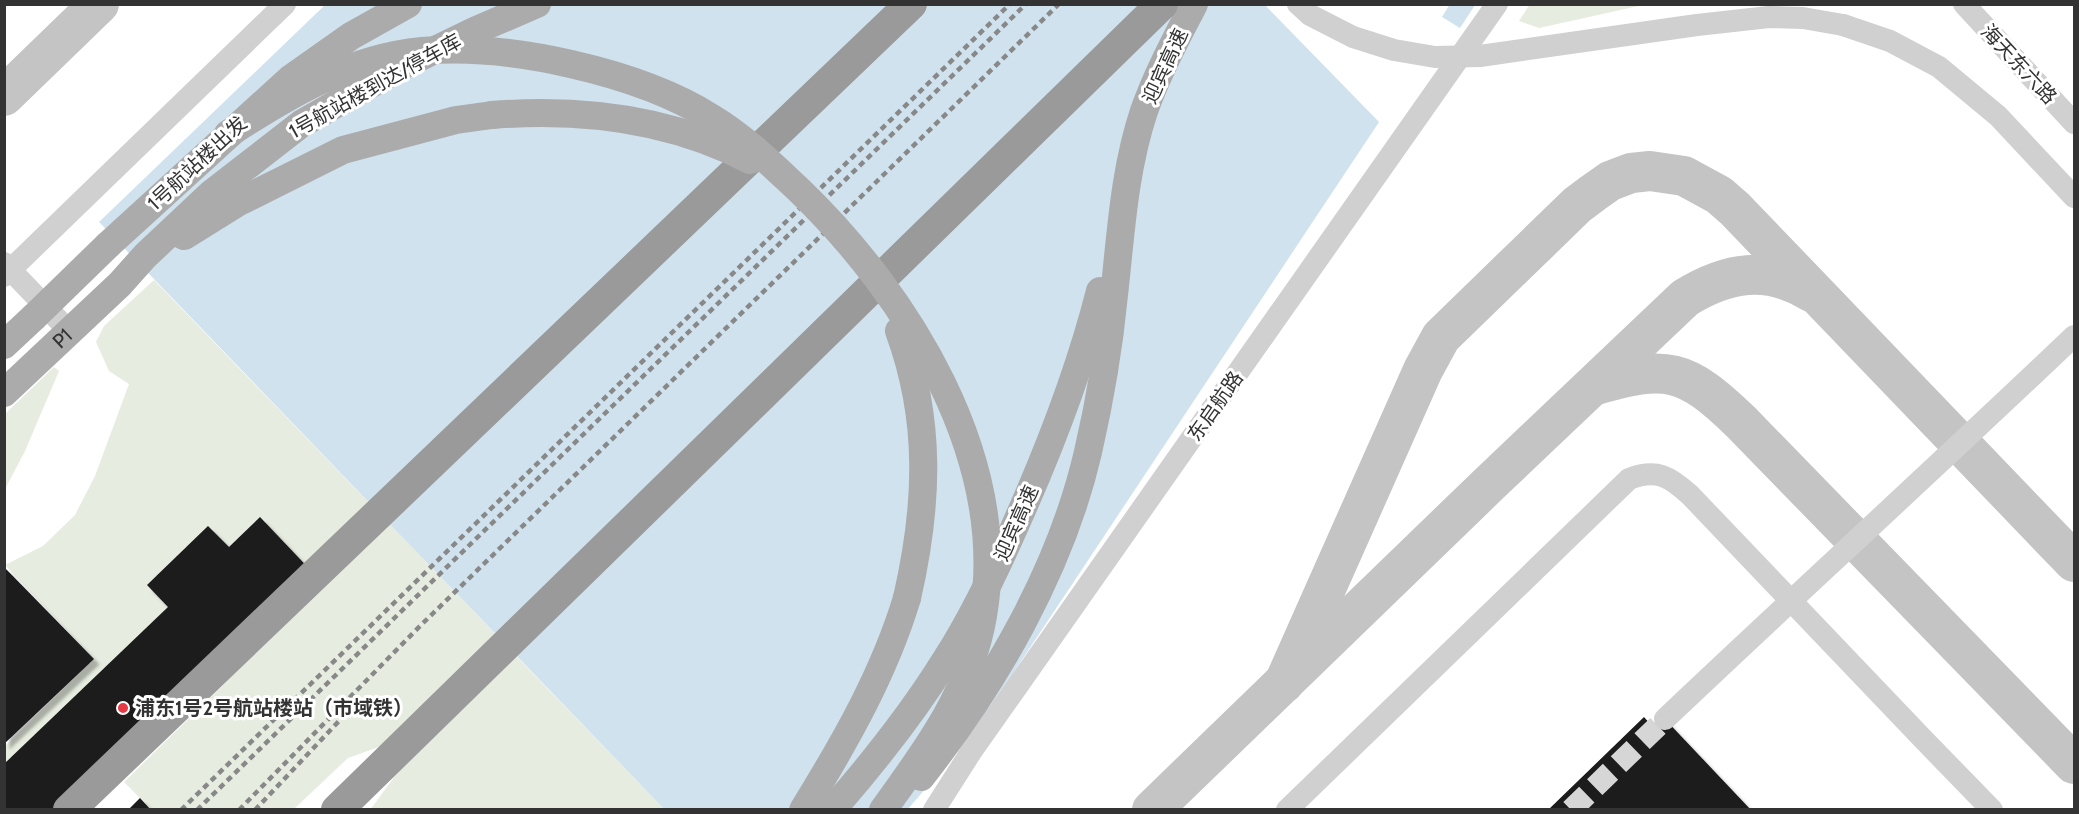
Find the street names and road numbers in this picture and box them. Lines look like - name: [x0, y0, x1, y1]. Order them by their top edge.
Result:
- street label: 海天东六路: [1976, 19, 2062, 109]
- street label: 迎宾高速: [1137, 25, 1193, 107]
- street label: 1号航站楼到达/停车库: [285, 29, 465, 143]
- street label: 1号航站楼出发: [143, 111, 251, 215]
- street label: P1: [48, 323, 77, 353]
- street label: 东启航路: [1182, 366, 1248, 446]
- street label: 迎宾高速: [989, 482, 1043, 564]

